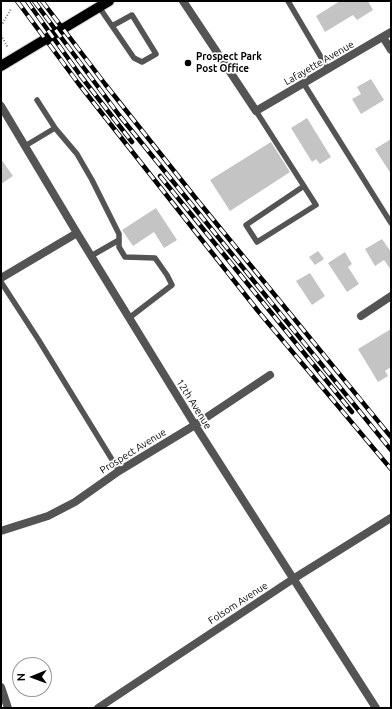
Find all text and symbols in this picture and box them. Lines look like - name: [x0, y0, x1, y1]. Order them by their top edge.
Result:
- street label: Lafayette Avenue: [282, 38, 356, 88]
- place label: Prospect Park Post Office: [196, 51, 262, 74]
- marker: Prospect Park Post Office: [183, 58, 193, 68]
- street label: 12th Avenue: [174, 377, 214, 431]
- street label: Prospect Avenue: [98, 426, 168, 476]
- street label: Folsom Avenue: [206, 579, 270, 627]
- north arrow: [12, 657, 52, 697]
- text: N: [15, 673, 27, 681]

